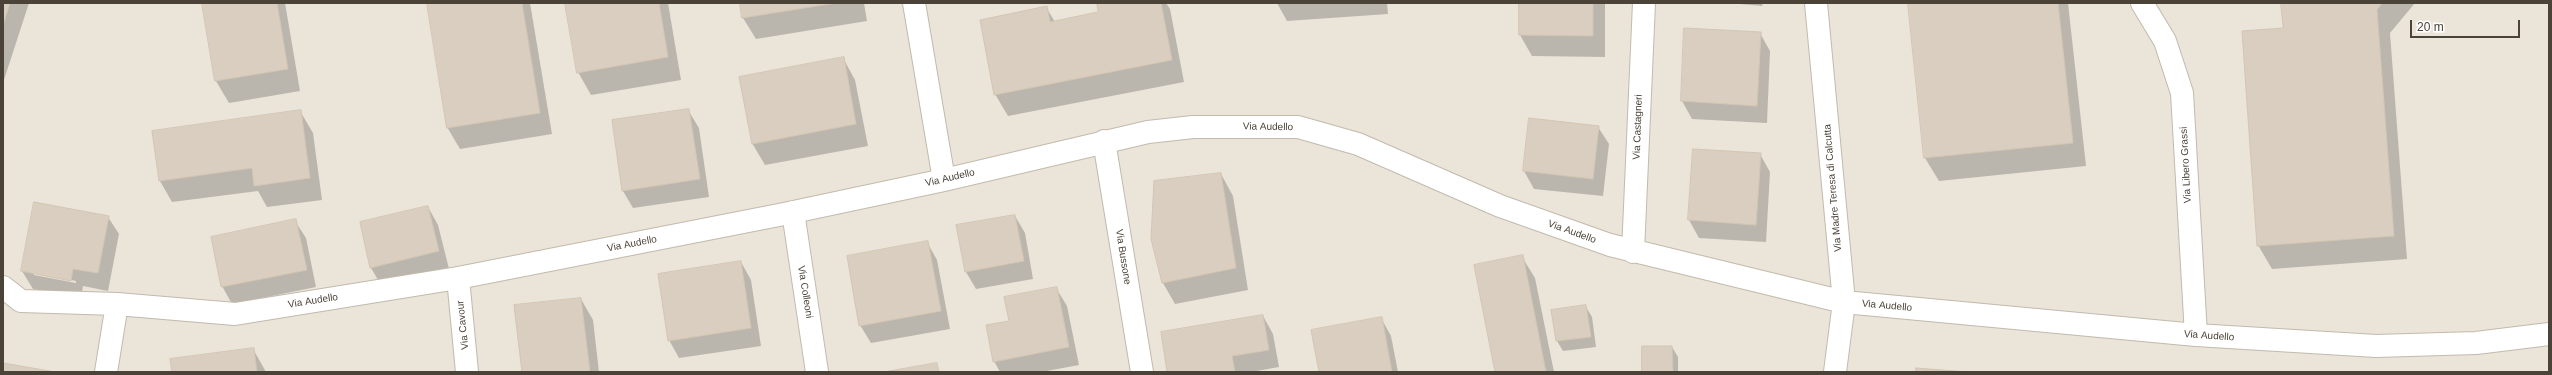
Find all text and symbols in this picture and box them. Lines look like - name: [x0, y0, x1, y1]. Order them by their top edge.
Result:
- scale bar: [2412, 12, 2522, 38]
- text: 20 m: [2417, 20, 2444, 34]
- street label: Via Castagneri: [1631, 94, 1645, 160]
- street label: Via Audello: [1243, 121, 1293, 133]
- street label: Via Madre Teresa di Calcutta: [1821, 124, 1845, 252]
- street label: Via Libero Grassi: [2178, 126, 2194, 204]
- street label: Via Audello: [924, 166, 976, 190]
- street label: Via Audello: [1546, 218, 1598, 246]
- street label: Via Bussone: [1113, 228, 1133, 286]
- street label: Via Audello: [606, 233, 658, 255]
- street label: Via Colleoni: [795, 265, 815, 319]
- street label: Via Audello: [287, 291, 339, 311]
- street label: Via Audello: [1861, 298, 1913, 314]
- street label: Via Cavour: [454, 300, 472, 350]
- street label: Via Audello: [2183, 328, 2235, 344]

